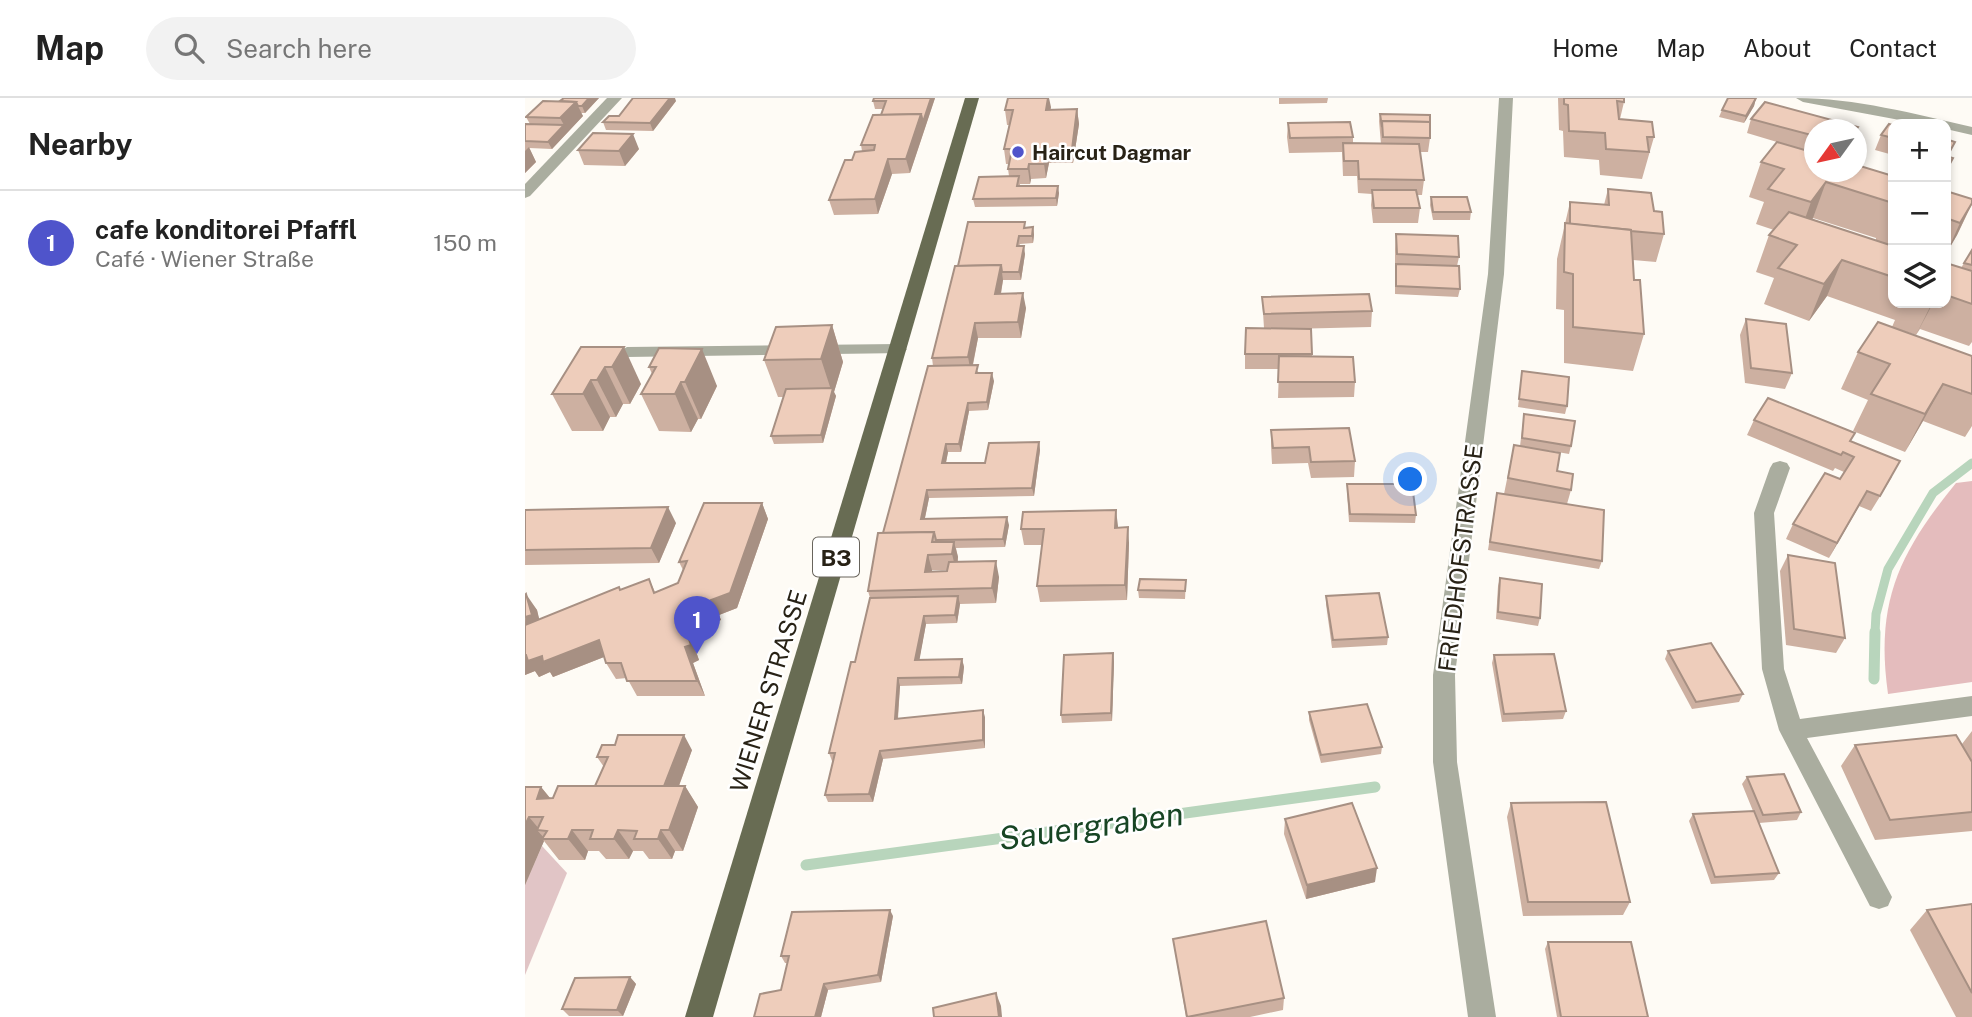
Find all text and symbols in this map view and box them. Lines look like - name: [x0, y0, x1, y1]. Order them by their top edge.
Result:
- search box: [146, 17, 636, 80]
- text: Map: [35, 29, 104, 67]
- icon: search: [170, 29, 208, 67]
- text: Search here: [226, 33, 372, 64]
- text: Home: [1552, 34, 1618, 62]
- text: Map: [1656, 34, 1705, 62]
- text: About: [1743, 34, 1811, 62]
- text: Contact: [1849, 34, 1937, 62]
- north arrow: [1804, 119, 1867, 182]
- map controls: [1888, 119, 1951, 308]
- button: +: [1888, 119, 1951, 182]
- text: Nearby: [28, 126, 132, 162]
- place label: Haircut Dagmar: [1032, 140, 1192, 165]
- marker: Haircut Dagmar: [1010, 144, 1026, 160]
- button: −: [1888, 182, 1951, 245]
- text: cafe konditorei Pfaffl: [95, 214, 357, 245]
- text: 1: [46, 229, 56, 256]
- text: 150 m: [433, 229, 497, 256]
- text: Café · Wiener Straße: [95, 245, 314, 272]
- button: layers: [1888, 245, 1951, 308]
- street label: FRIEDHOFSTRASSE: [1432, 443, 1488, 673]
- your location: [1393, 462, 1427, 496]
- road number: B3: [813, 538, 859, 576]
- street label: WIENER STRASSE: [724, 586, 812, 796]
- pin: 1: [674, 596, 720, 654]
- water label: Sauergraben: [996, 795, 1186, 857]

